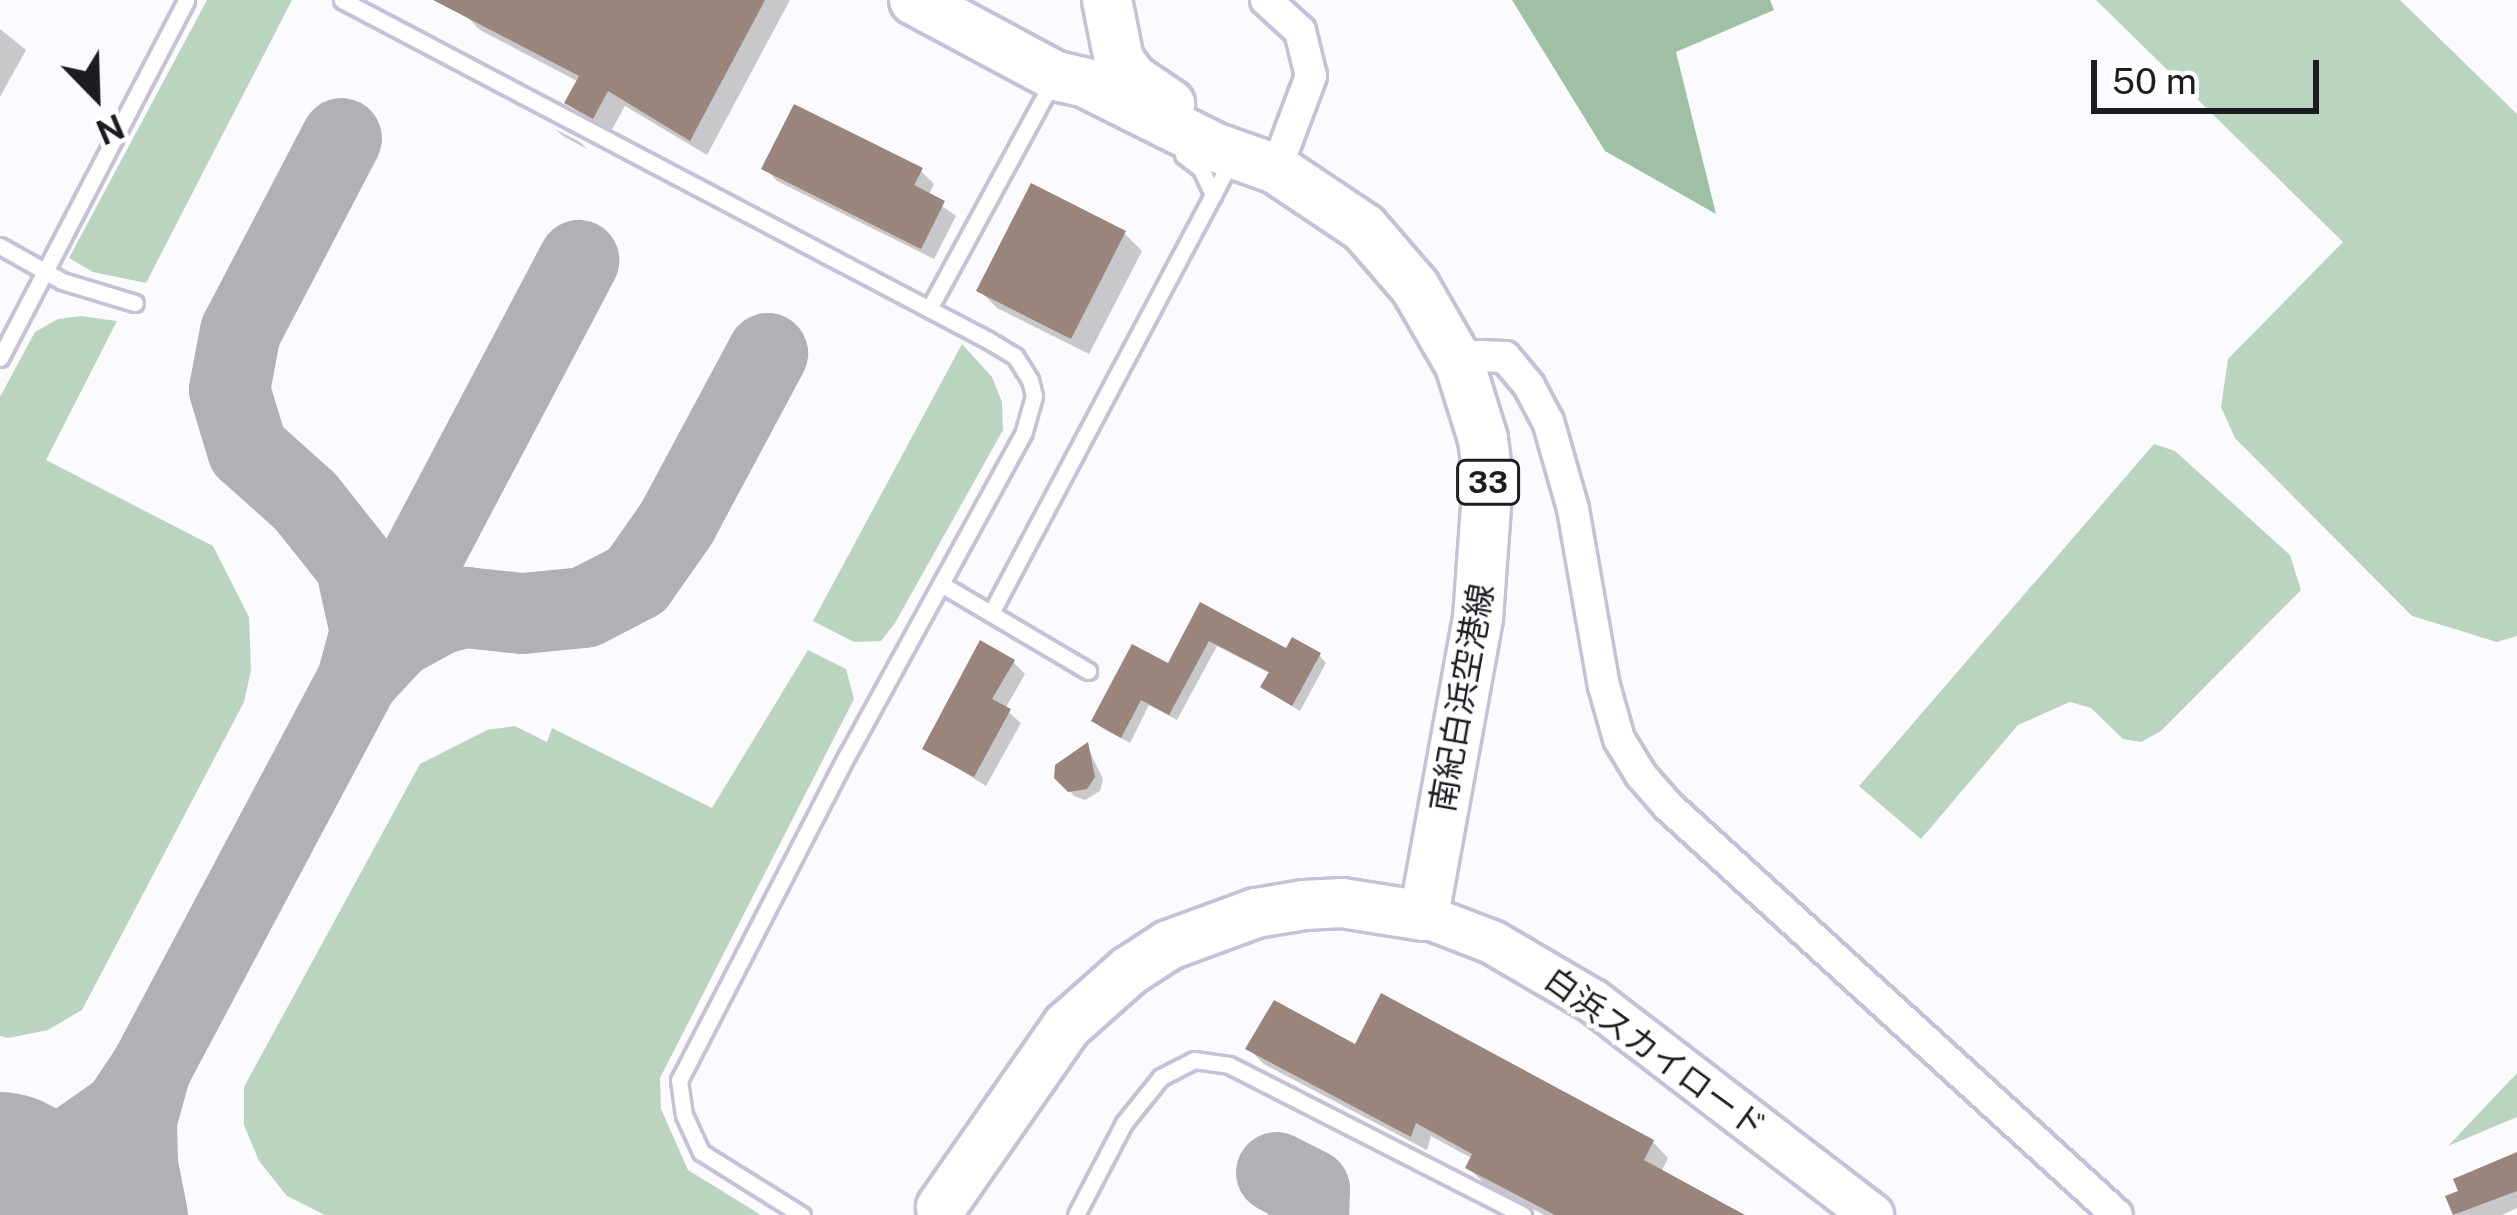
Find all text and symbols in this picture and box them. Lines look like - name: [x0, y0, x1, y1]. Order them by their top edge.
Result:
- north arrow: [36, 36, 156, 156]
- scale bar: [2097, 36, 2325, 110]
- text: 50 m: [2112, 60, 2197, 102]
- text: N: [91, 107, 129, 152]
- road number: 33: [1455, 458, 1521, 506]
- street label: 南紀白浜空港線: [1422, 581, 1502, 815]
- street label: 白浜スカイロード: [1537, 959, 1773, 1147]

